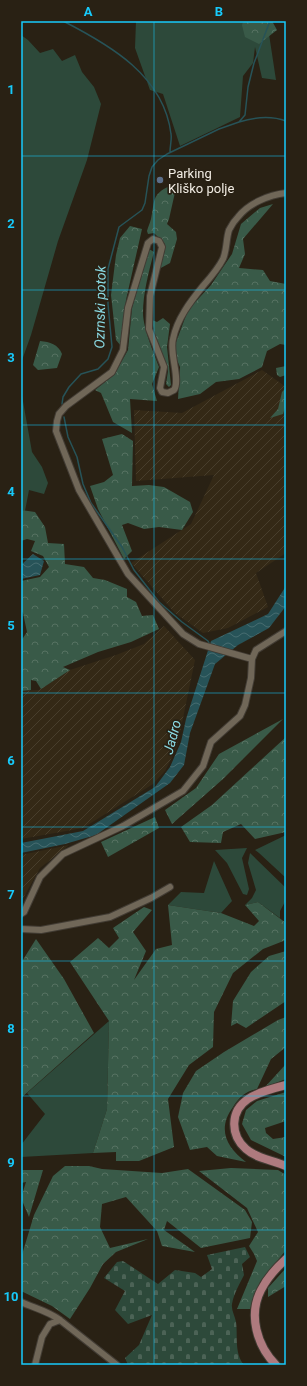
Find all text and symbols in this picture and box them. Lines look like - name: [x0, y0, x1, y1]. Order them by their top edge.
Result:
- text: A: [84, 4, 93, 19]
- text: B: [215, 4, 223, 19]
- text: 1: [7, 82, 15, 97]
- place label: Parking Kliško polje: [168, 166, 234, 196]
- marker: Parking Kliško polje: [155, 175, 165, 185]
- text: 2: [7, 216, 15, 231]
- water label: Ozrnski potok: [91, 264, 109, 349]
- text: 3: [7, 350, 15, 365]
- text: 4: [7, 484, 15, 499]
- text: 5: [7, 618, 15, 633]
- water label: Jadro: [160, 718, 184, 756]
- text: 6: [7, 753, 15, 768]
- text: 7: [7, 887, 15, 902]
- text: 8: [7, 1021, 15, 1036]
- text: 9: [7, 1155, 15, 1170]
- text: 10: [4, 1289, 18, 1304]

